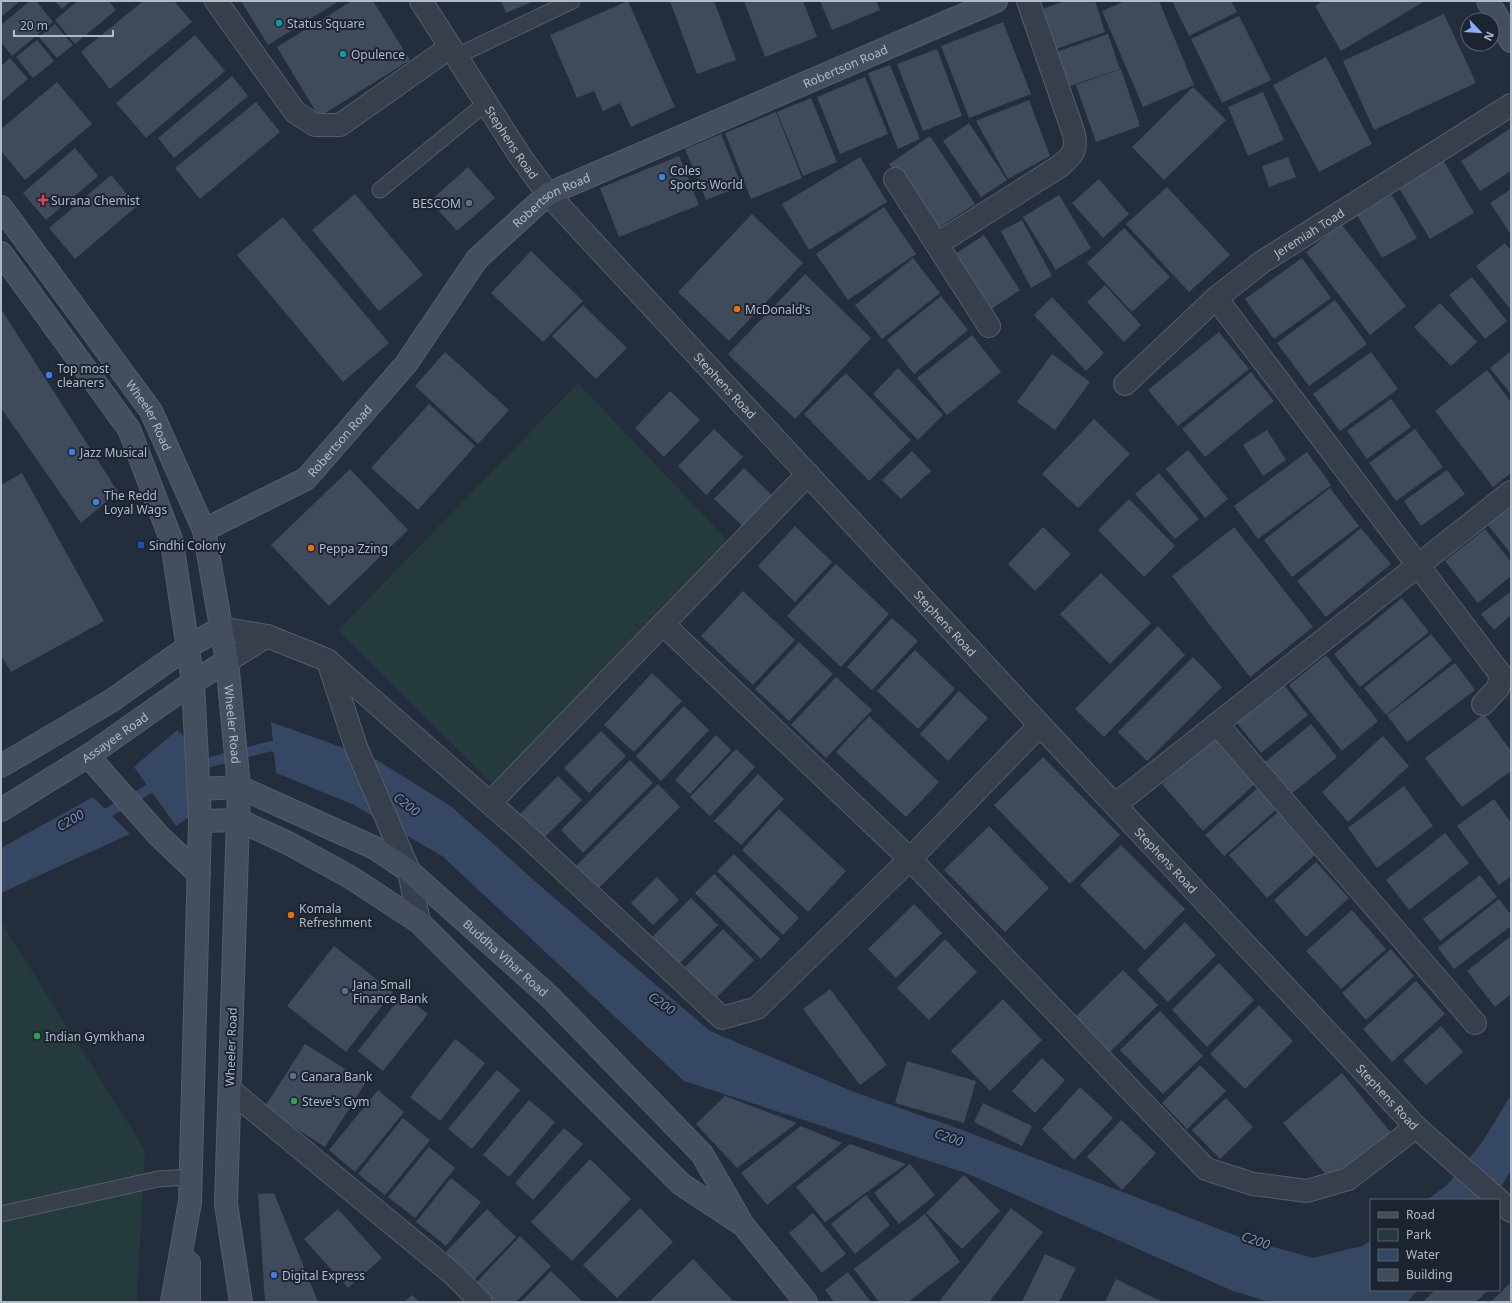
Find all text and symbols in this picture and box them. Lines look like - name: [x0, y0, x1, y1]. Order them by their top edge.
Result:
- scale bar: [14, 12, 113, 38]
- north arrow: [1460, 12, 1500, 52]
- place label: Status Square: [287, 15, 365, 32]
- text: 20 m: [20, 17, 48, 34]
- marker: Status Square: [274, 18, 284, 28]
- text: N: [1481, 29, 1498, 44]
- street label: Robertson Road: [800, 40, 890, 92]
- place label: Opulence: [351, 46, 405, 63]
- marker: Opulence: [338, 49, 348, 59]
- street label: Stephens Road: [482, 102, 542, 182]
- place label: Coles Sports World: [670, 162, 743, 193]
- street label: Robertson Road: [509, 168, 593, 231]
- marker: Coles Sports World: [657, 172, 667, 182]
- place label: Surana Chemist: [51, 192, 141, 209]
- marker: Surana Chemist: [38, 195, 48, 205]
- place label: BESCOM: [412, 195, 461, 212]
- marker: BESCOM: [464, 198, 474, 208]
- street label: Jeremiah Toad: [1269, 204, 1347, 262]
- place label: McDonald's: [745, 301, 811, 318]
- marker: McDonald's: [732, 304, 742, 314]
- street label: Stephens Road: [690, 349, 760, 422]
- place label: Top most cleaners: [57, 360, 110, 391]
- marker: Top most cleaners: [44, 370, 54, 380]
- street label: Wheeler Road: [122, 376, 176, 453]
- street label: Robertson Road: [303, 401, 376, 480]
- place label: Jazz Musical: [79, 444, 147, 461]
- marker: Jazz Musical: [67, 447, 77, 457]
- place label: The Redd Loyal Wags: [104, 487, 167, 518]
- marker: The Redd Loyal Wags: [91, 497, 101, 507]
- place label: Sindhi Colony: [149, 537, 227, 554]
- marker: Sindhi Colony: [136, 540, 146, 550]
- place label: Peppa Zzing: [319, 540, 388, 557]
- marker: Peppa Zzing: [306, 543, 316, 553]
- street label: Stephens Road: [911, 586, 980, 660]
- street label: Wheeler Road: [221, 684, 245, 764]
- street label: Assayee Road: [78, 708, 151, 766]
- water label: C200: [390, 788, 424, 820]
- water label: C200: [53, 805, 87, 835]
- street label: Stephens Road: [1131, 823, 1201, 897]
- place label: Komala Refreshment: [299, 900, 372, 931]
- marker: Komala Refreshment: [286, 910, 296, 920]
- street label: Buddha Vihar Road: [460, 915, 552, 1000]
- place label: Jana Small Finance Bank: [352, 976, 428, 1007]
- marker: Jana Small Finance Bank: [340, 986, 350, 996]
- water label: C200: [645, 987, 679, 1019]
- street label: Wheeler Road: [221, 1007, 241, 1087]
- place label: Indian Gymkhana: [45, 1028, 145, 1045]
- marker: Indian Gymkhana: [32, 1031, 42, 1041]
- street label: Stephens Road: [1353, 1060, 1423, 1133]
- place label: Canara Bank: [301, 1068, 373, 1085]
- marker: Canara Bank: [288, 1071, 298, 1081]
- place label: Steve's Gym: [302, 1093, 369, 1110]
- marker: Steve's Gym: [289, 1096, 299, 1106]
- water label: C200: [932, 1124, 966, 1150]
- legend: [1370, 1199, 1500, 1291]
- text: Road: [1406, 1206, 1435, 1223]
- text: Park: [1406, 1226, 1432, 1243]
- water label: C200: [1239, 1227, 1273, 1253]
- text: Water: [1406, 1246, 1440, 1263]
- text: Building: [1406, 1266, 1453, 1283]
- place label: Digital Express: [282, 1267, 365, 1284]
- marker: Digital Express: [269, 1270, 279, 1280]

